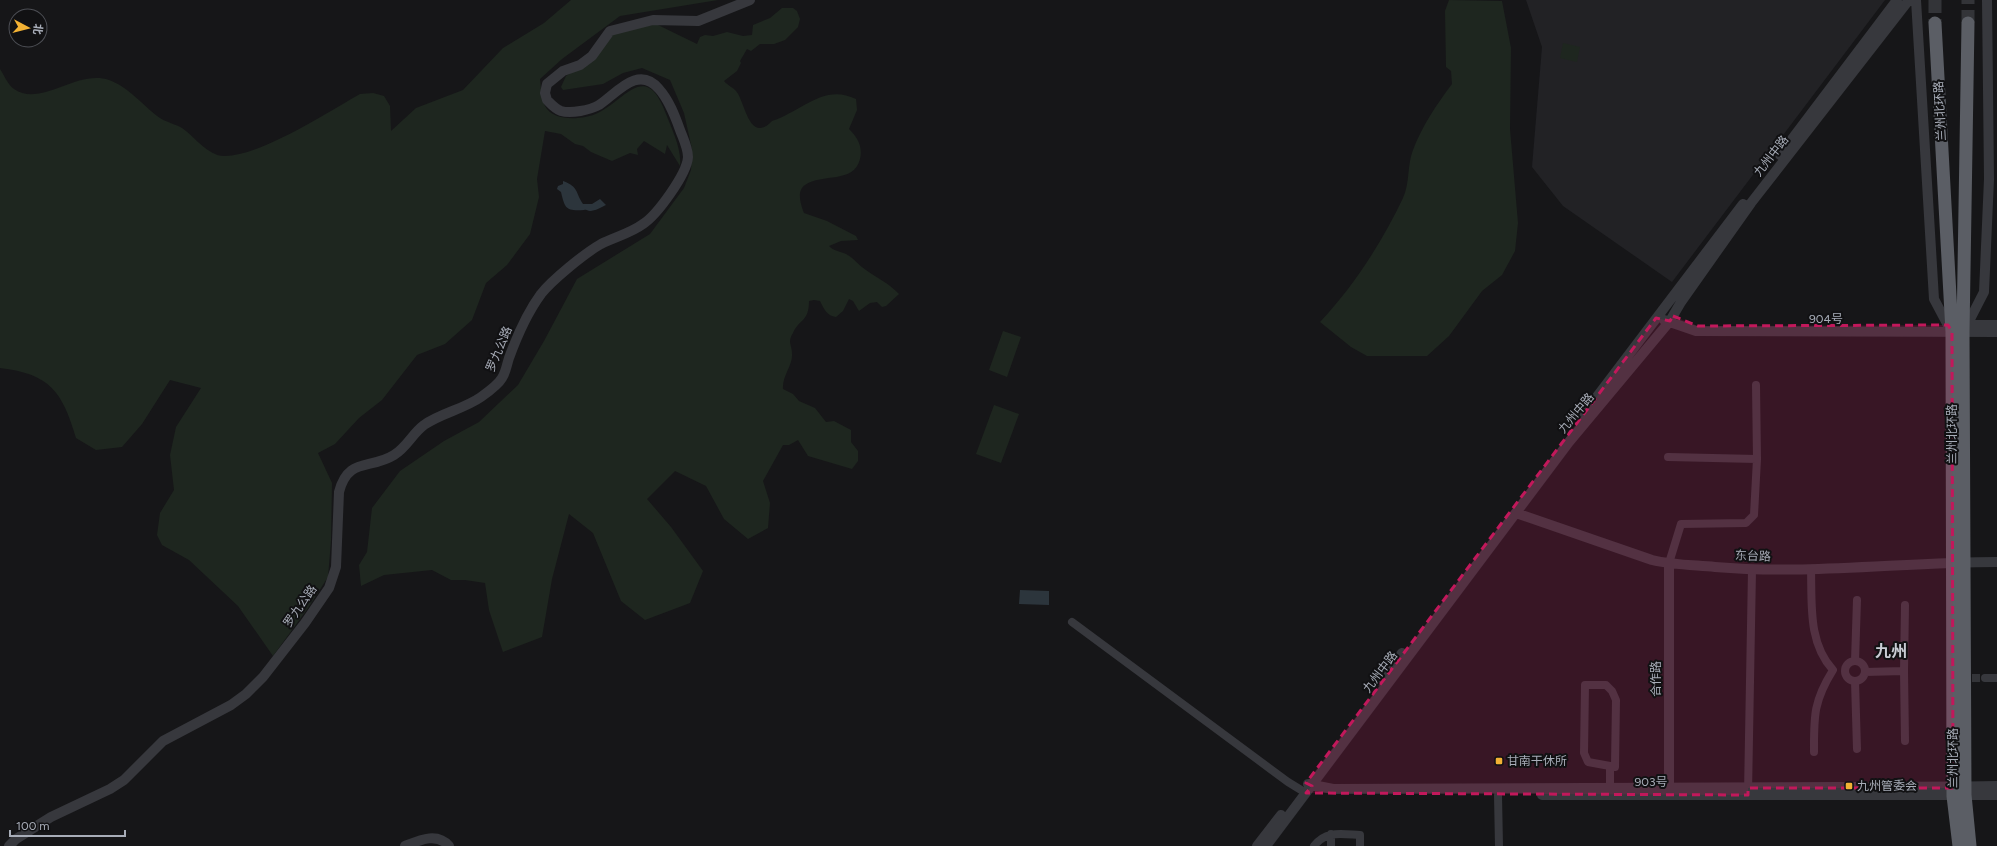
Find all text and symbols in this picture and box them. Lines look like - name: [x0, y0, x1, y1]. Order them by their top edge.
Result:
- north arrow: [8, 8, 48, 48]
- text: 北: [30, 23, 45, 35]
- street label: 兰州北环路: [1931, 81, 1949, 141]
- street label: 九州中路: [1751, 133, 1791, 179]
- street label: 904号: [1809, 312, 1843, 326]
- street label: 罗九公路: [483, 324, 515, 374]
- street label: 九州中路: [1555, 390, 1597, 436]
- street label: 兰州北环路: [1945, 404, 1959, 464]
- street label: 东台路: [1735, 548, 1771, 564]
- street label: 罗九公路: [280, 582, 320, 630]
- district label: 九州: [1875, 642, 1907, 661]
- street label: 九州中路: [1360, 649, 1400, 695]
- street label: 合作路: [1649, 661, 1663, 697]
- street label: 兰州北环路: [1946, 728, 1960, 788]
- place label: 甘南干休所: [1507, 754, 1567, 768]
- marker: 甘南干休所: [1494, 756, 1504, 766]
- street label: 903号: [1634, 775, 1668, 789]
- place label: 九州管委会: [1857, 779, 1917, 793]
- marker: 九州管委会: [1844, 781, 1854, 791]
- scale bar: [10, 812, 125, 838]
- text: 100 m: [16, 819, 50, 833]

